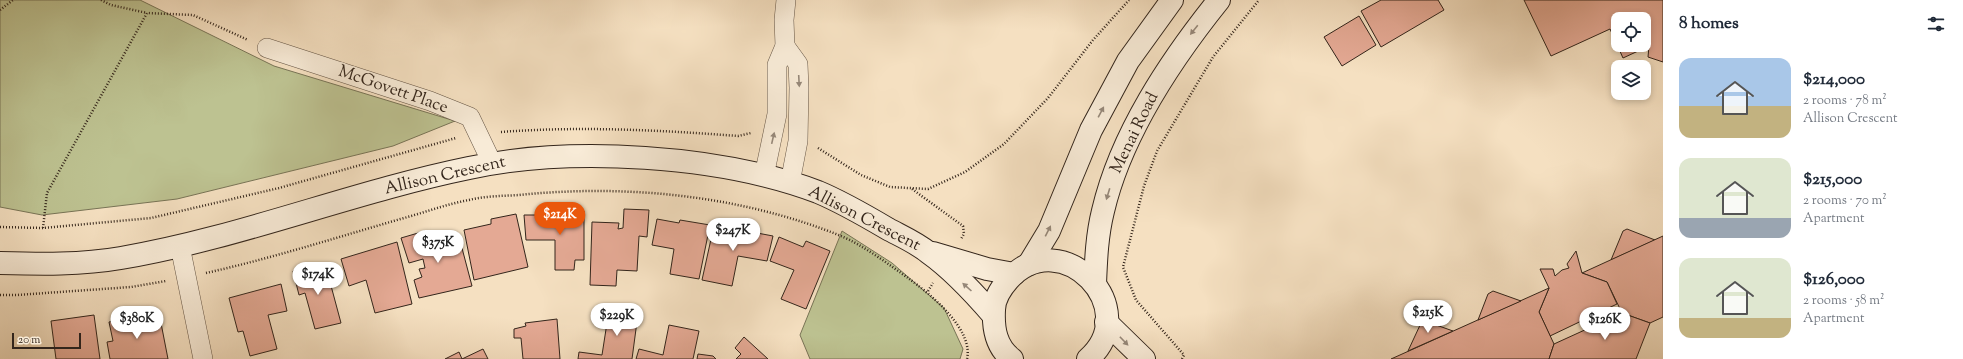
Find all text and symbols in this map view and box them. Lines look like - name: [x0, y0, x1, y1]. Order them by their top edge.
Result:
- map controls: [1611, 12, 1651, 100]
- button: locate: [1611, 12, 1651, 52]
- text: 8 homes: [1679, 12, 1739, 36]
- icon: filters: [1925, 13, 1947, 35]
- one-way arrow: [1190, 25, 1199, 36]
- street label: McGovett Place: [335, 60, 451, 120]
- button: layers: [1611, 60, 1651, 100]
- text: $214,000: [1803, 68, 1865, 92]
- icon: home: [1711, 74, 1759, 122]
- one-way arrow: [795, 75, 802, 87]
- street label: Menai Road: [1105, 88, 1165, 178]
- text: 2 rooms · 78 m²: [1803, 92, 1887, 110]
- one-way arrow: [1097, 106, 1104, 118]
- text: Allison Crescent: [1803, 110, 1897, 128]
- one-way arrow: [770, 132, 776, 144]
- street label: Allison Crescent: [382, 150, 508, 202]
- text: $215,000: [1803, 168, 1862, 192]
- icon: home: [1711, 174, 1759, 222]
- street label: Allison Crescent: [804, 180, 925, 258]
- one-way arrow: [1105, 188, 1111, 200]
- text: 2 rooms · 70 m²: [1803, 192, 1887, 210]
- pin: $214K: [532, 202, 588, 236]
- text: $214K: [543, 206, 577, 224]
- text: Apartment: [1803, 210, 1864, 228]
- pin: $247K: [705, 218, 761, 252]
- text: $247K: [715, 222, 751, 240]
- one-way arrow: [1045, 225, 1051, 236]
- pin: $375K: [410, 230, 466, 264]
- text: $375K: [422, 234, 454, 252]
- pin: $174K: [290, 262, 346, 296]
- text: $174K: [302, 266, 334, 284]
- text: $126,000: [1803, 268, 1865, 292]
- icon: home: [1711, 274, 1759, 322]
- one-way arrow: [961, 282, 972, 291]
- text: 2 rooms · 58 m²: [1803, 292, 1884, 310]
- pin: $215K: [1400, 300, 1456, 334]
- pin: $229K: [589, 303, 645, 337]
- text: $215K: [1412, 304, 1444, 322]
- pin: $380K: [109, 306, 165, 340]
- text: $229K: [600, 307, 634, 325]
- pin: $126K: [1577, 307, 1633, 341]
- text: $380K: [120, 310, 154, 328]
- text: Apartment: [1803, 310, 1864, 328]
- text: $126K: [1588, 311, 1622, 329]
- scale bar: [12, 331, 81, 350]
- text: 20 m: [18, 332, 40, 348]
- one-way arrow: [1120, 336, 1129, 346]

